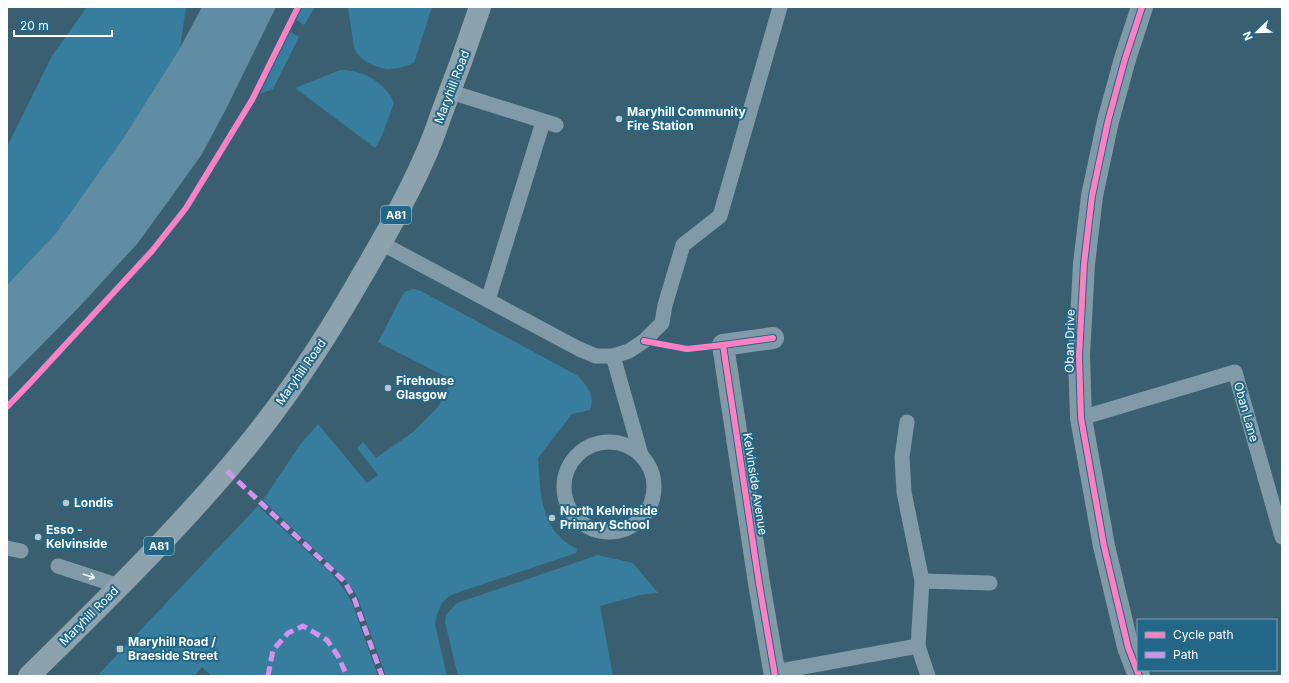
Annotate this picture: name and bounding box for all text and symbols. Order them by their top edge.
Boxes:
scale bar [14,12,112,38]
north arrow [1237,12,1277,52]
text: 20 m [20,18,49,33]
text: N [1240,29,1256,43]
street label: Maryhill Road [431,48,472,126]
place label: Maryhill Community Fire Station [627,104,747,133]
marker: Maryhill Community Fire Station [614,114,624,124]
road number: A81 [381,206,411,224]
street label: Oban Drive [1061,309,1078,373]
street label: Maryhill Road [272,336,329,408]
place label: Firehouse Glasgow [396,373,454,402]
street label: Oban Lane [1231,380,1262,443]
marker: Firehouse Glasgow [383,383,393,393]
street label: Kelvinside Avenue [740,432,771,536]
place label: Londis [74,495,113,510]
marker: Londis [61,498,71,508]
place label: North Kelvinside Primary School [560,503,658,532]
marker: North Kelvinside Primary School [547,513,557,523]
place label: Esso - Kelvinside [46,522,107,551]
marker: Esso - Kelvinside [33,532,43,542]
road number: A81 [144,537,174,555]
one-way arrow [82,573,95,580]
street label: Maryhill Road [56,583,121,648]
legend [1137,619,1277,671]
text: Cycle path [1173,627,1234,642]
place label: Maryhill Road / Braeside Street [128,634,218,663]
marker: Maryhill Road / Braeside Street [115,644,125,654]
text: Path [1173,647,1198,662]

